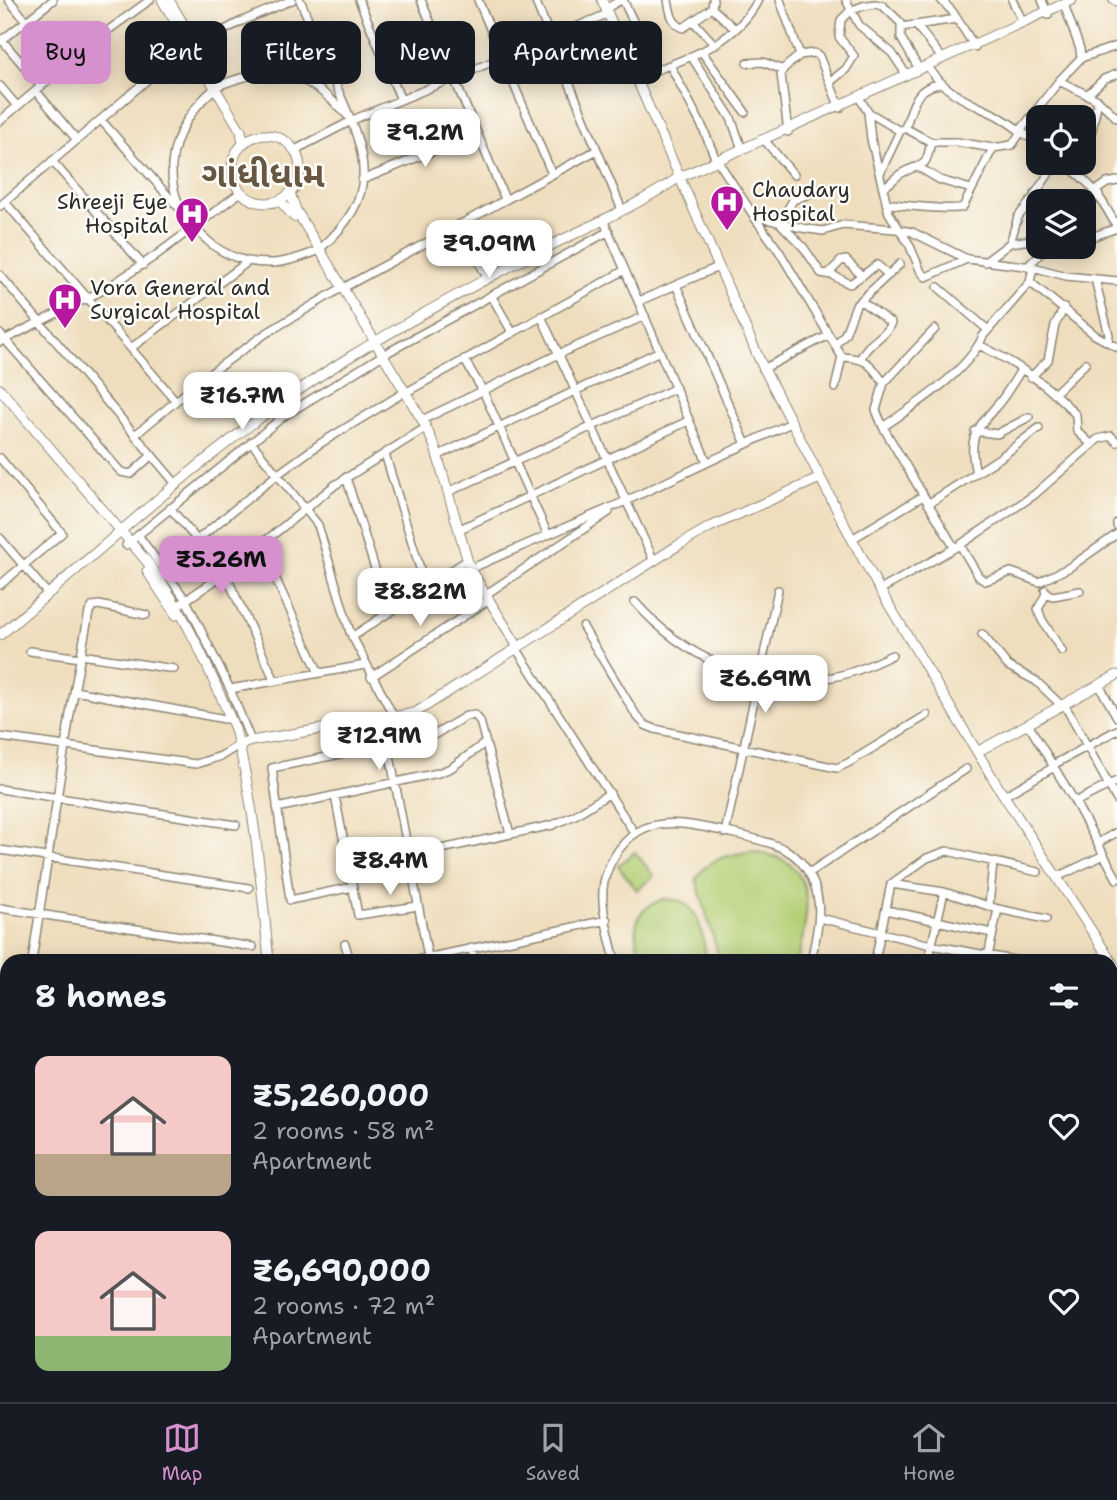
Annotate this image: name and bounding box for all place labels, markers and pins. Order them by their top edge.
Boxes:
pin: ₹9.2M [376,110,474,169]
place label: Chaudary Hospital [752,176,850,228]
hospital icon: Chaudary Hospital [708,183,746,232]
place label: Shreeji Eye Hospital [57,188,169,240]
hospital icon: Shreeji Eye Hospital [173,195,211,244]
pin: ₹9.09M [432,220,546,280]
place label: Vora General and Surgical Hospital [90,274,270,326]
hospital icon: Vora General and Surgical Hospital [46,281,84,330]
pin: ₹16.7M [185,372,299,432]
pin: ₹5.26M [164,536,278,596]
pin: ₹8.82M [363,568,477,628]
pin: ₹6.69M [708,656,822,715]
pin: ₹12.9M [322,712,436,772]
pin: ₹8.4M [341,838,439,897]

